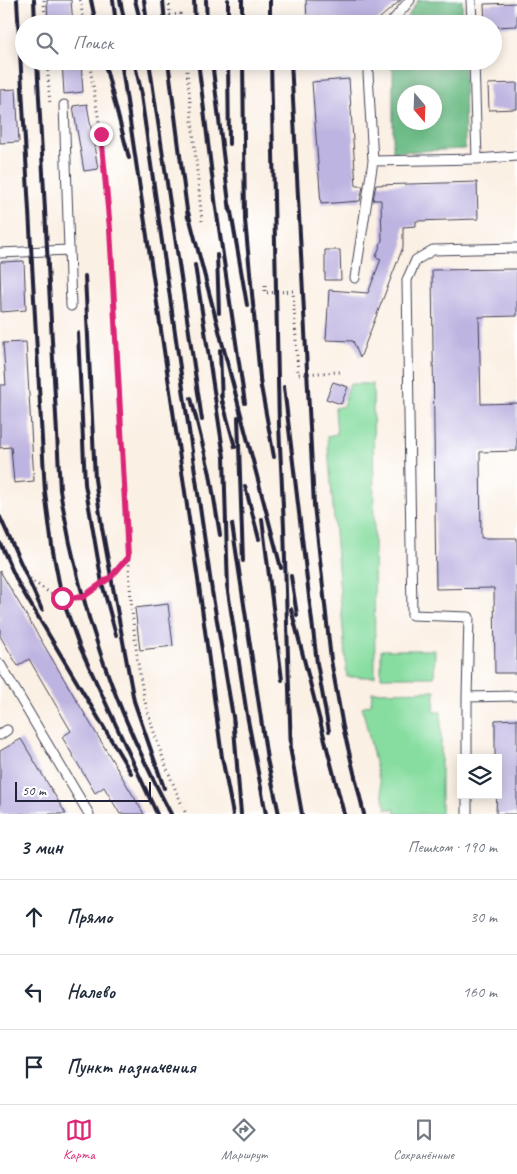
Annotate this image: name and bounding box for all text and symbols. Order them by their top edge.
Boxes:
search box [15,15,502,70]
icon: search [33,29,61,57]
text: Поиск [73,31,113,55]
north arrow [397,85,442,130]
route end [90,123,113,146]
route start [51,587,74,610]
map controls [457,754,502,799]
button: layers [457,754,502,799]
scale bar [15,779,151,802]
text: 50 m [22,782,46,799]
text: 3 мин [20,834,63,860]
text: Пешком · 190 m [408,837,497,857]
icon: ahead [20,903,48,931]
text: Прямо [67,905,112,929]
text: 30 m [470,907,497,927]
icon: left [20,978,48,1006]
text: Налево [67,980,115,1004]
text: 160 m [463,982,497,1002]
icon: arrive [20,1053,48,1081]
text: Пункт назначения [67,1055,196,1079]
tab: Карта [63,1116,95,1163]
tab: Маршрут [221,1116,267,1163]
tab: Сохранённые [393,1116,454,1163]

